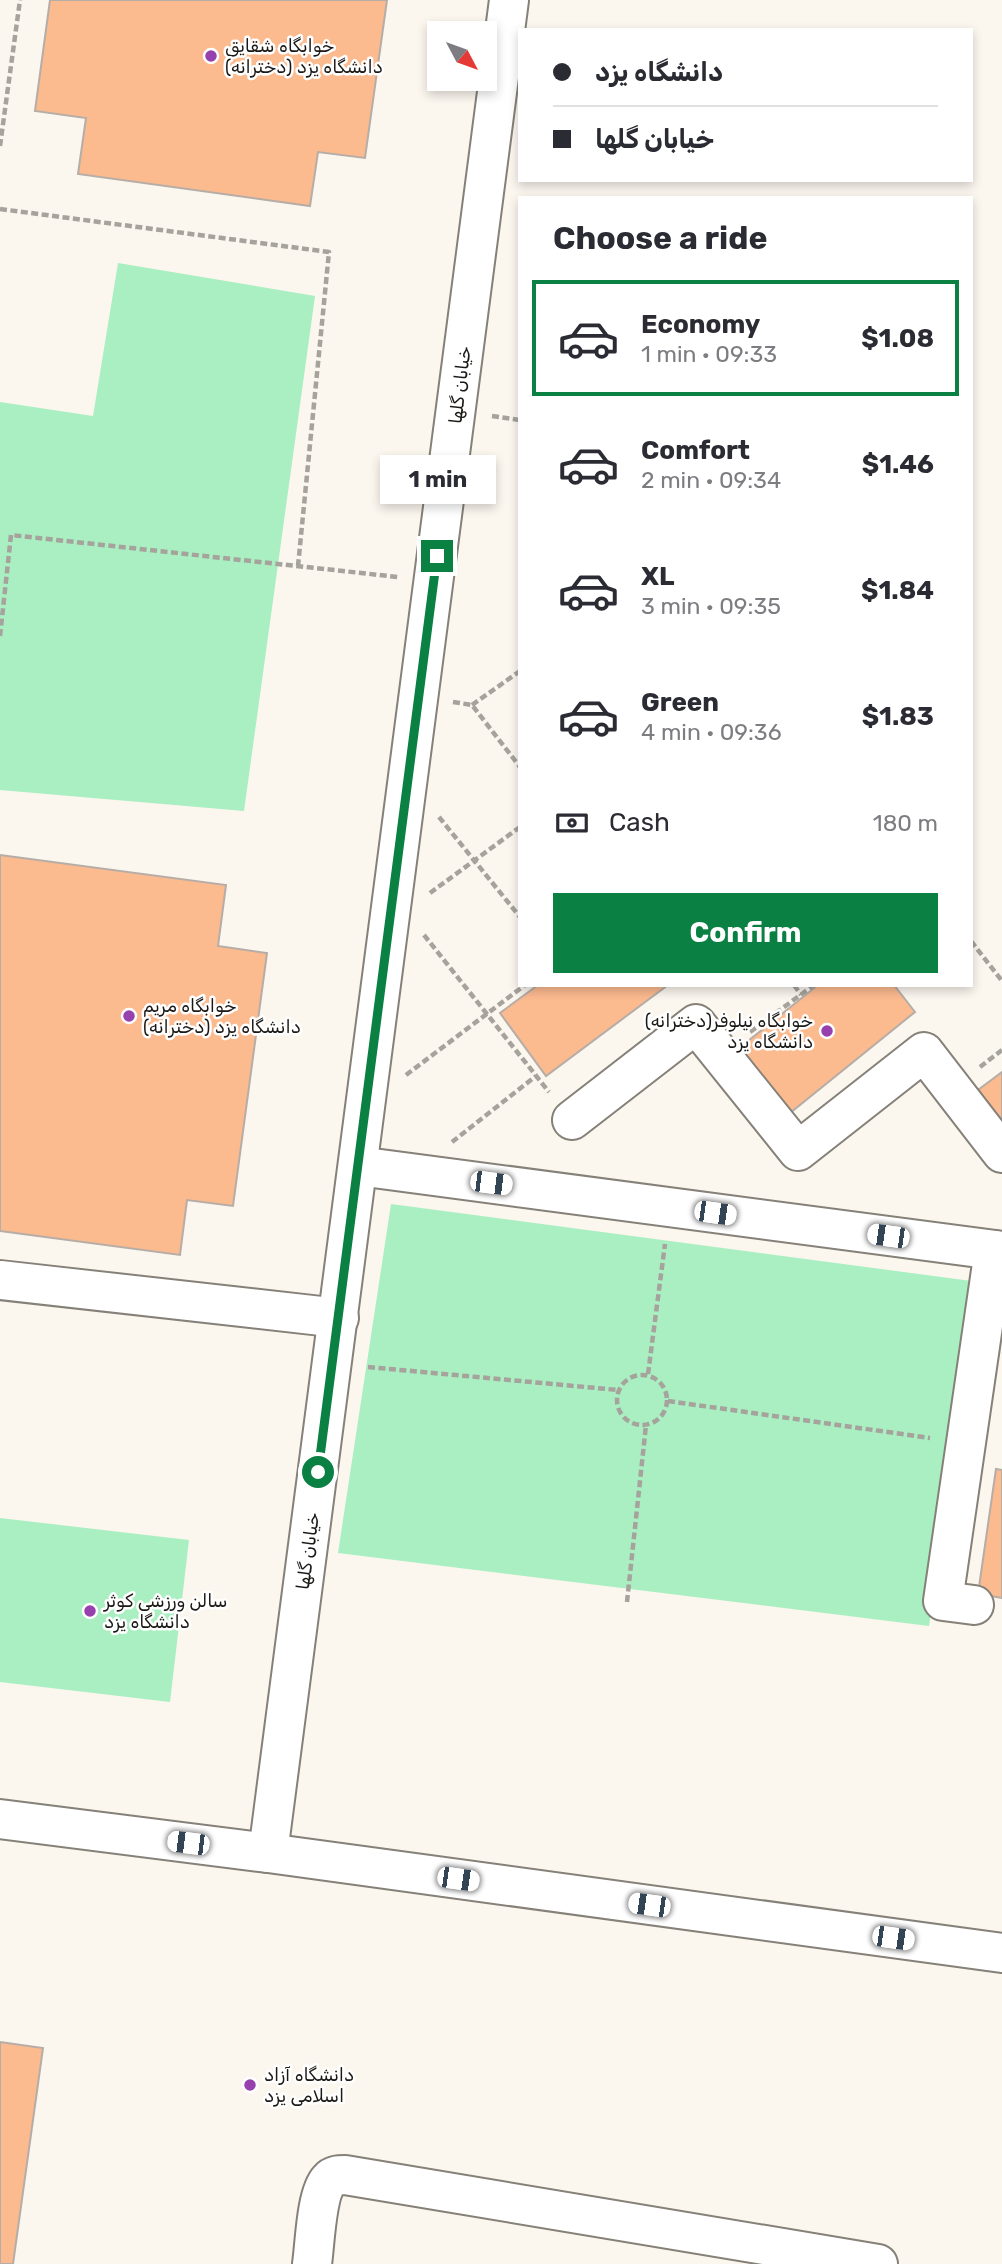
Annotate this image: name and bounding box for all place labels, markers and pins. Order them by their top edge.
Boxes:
place label: خوابگاه شقایق (دخترانه) دانشگاه یزد [225,35,383,78]
marker: خوابگاه شقایق (دخترانه) دانشگاه یزد [203,48,219,64]
place label: خوابگاه مریم (دخترانه) دانشگاه یزد [143,995,301,1038]
marker: خوابگاه مریم (دخترانه) دانشگاه یزد [121,1008,137,1024]
place label: خوابگاه نیلوفر(دخترانه) دانشگاه یزد [645,1010,813,1053]
marker: خوابگاه نیلوفر(دخترانه) دانشگاه یزد [819,1023,835,1039]
place label: سالن ورزشی کوثر دانشگاه یزد [103,1590,227,1633]
marker: سالن ورزشی کوثر دانشگاه یزد [82,1603,98,1619]
place label: دانشگاه آزاد اسلامی یزد [264,2064,354,2107]
marker: دانشگاه آزاد اسلامی یزد [242,2077,258,2093]

